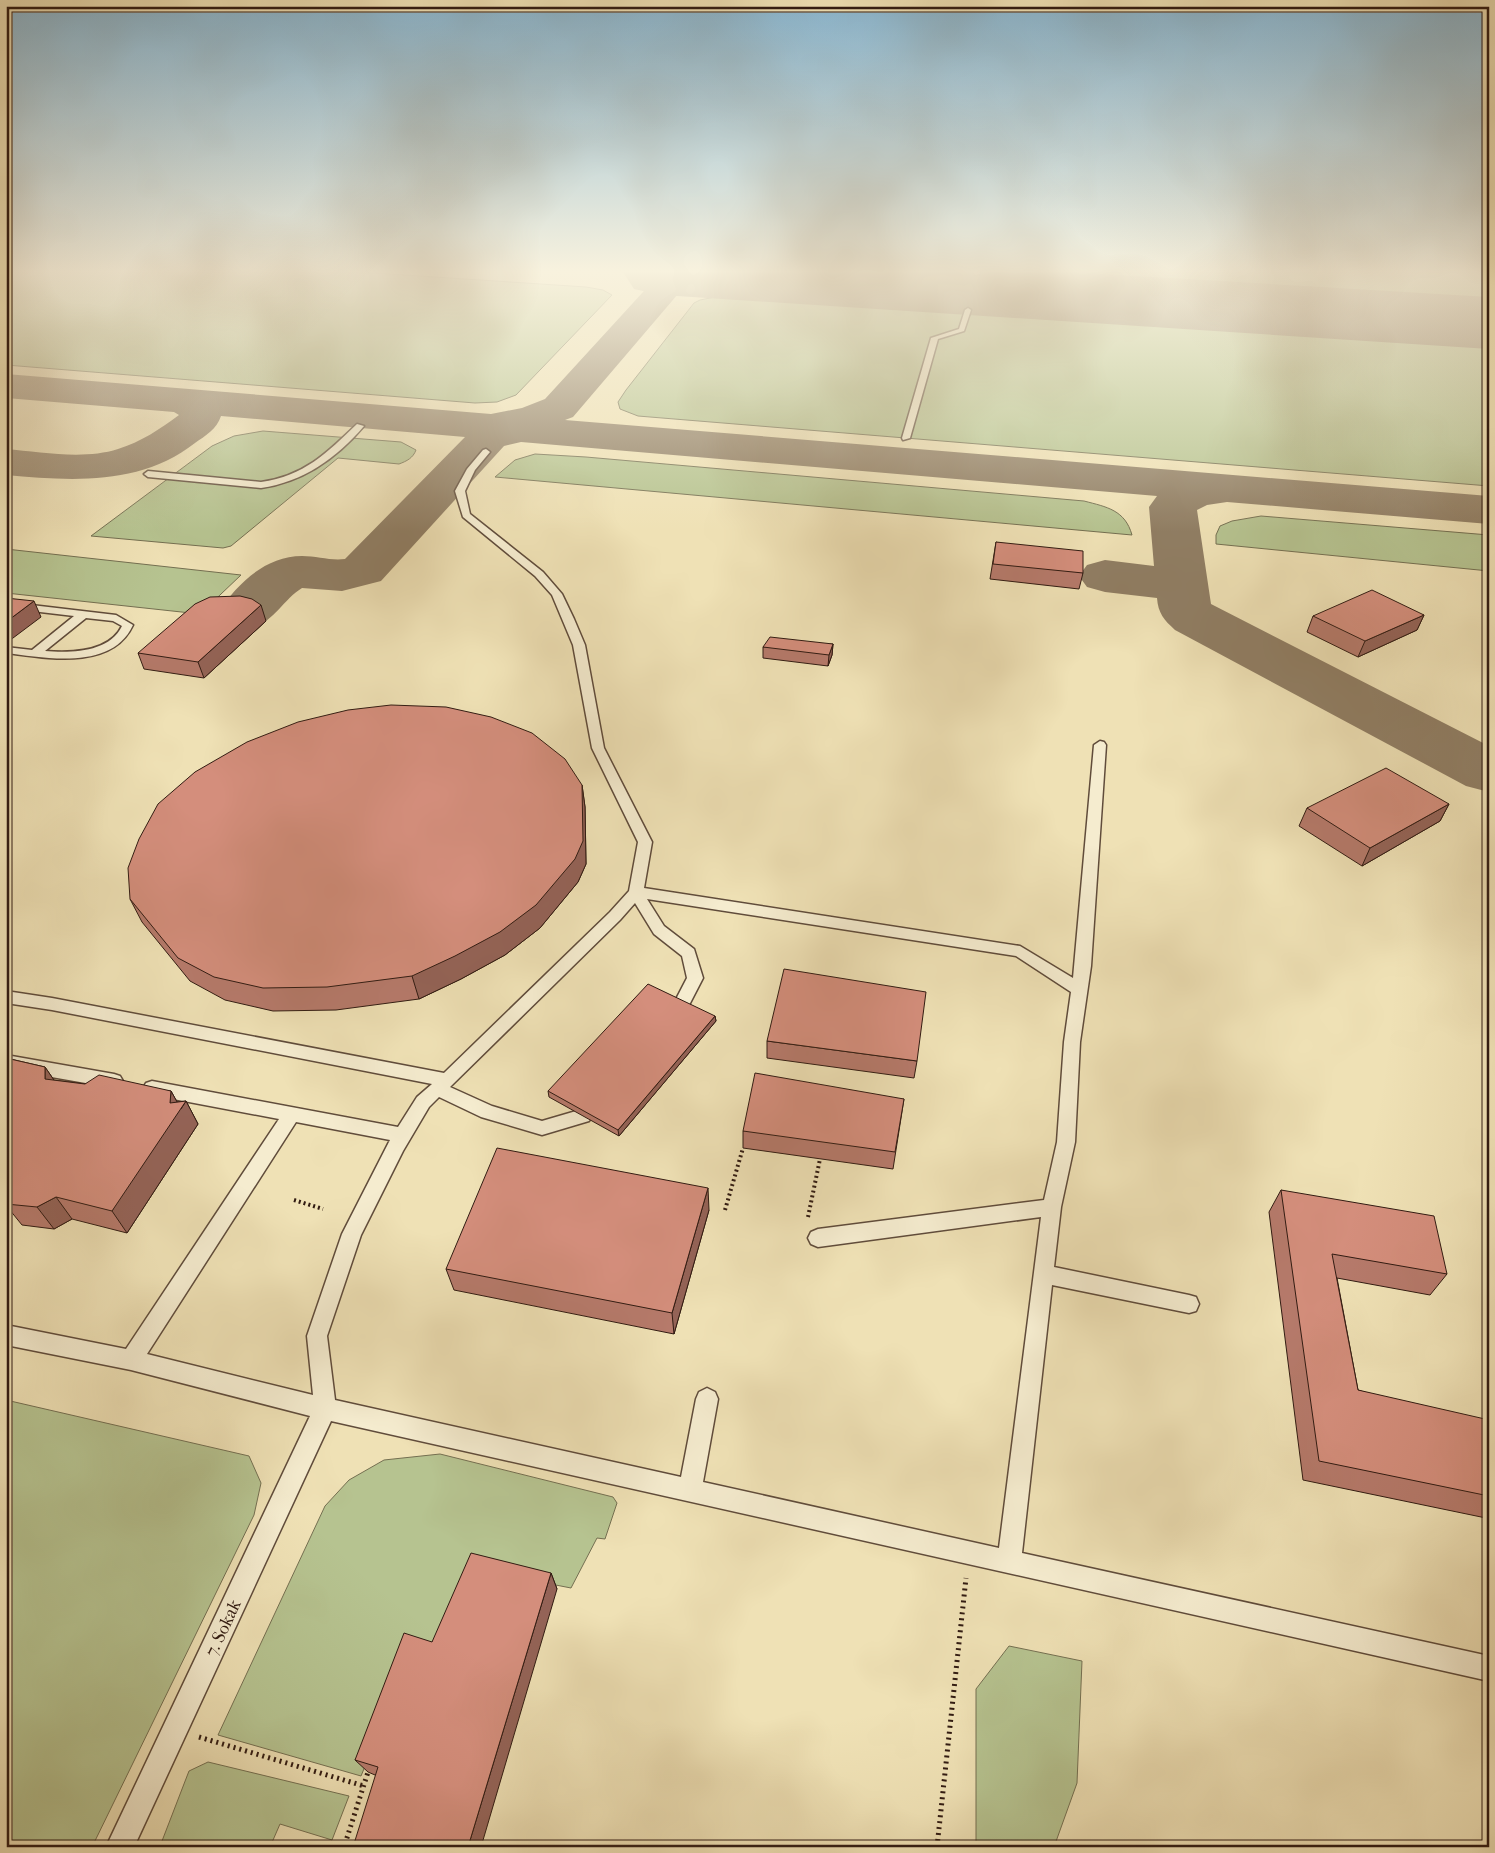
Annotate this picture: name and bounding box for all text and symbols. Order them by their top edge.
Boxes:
street label: 7. Sokak [201,1596,246,1660]

